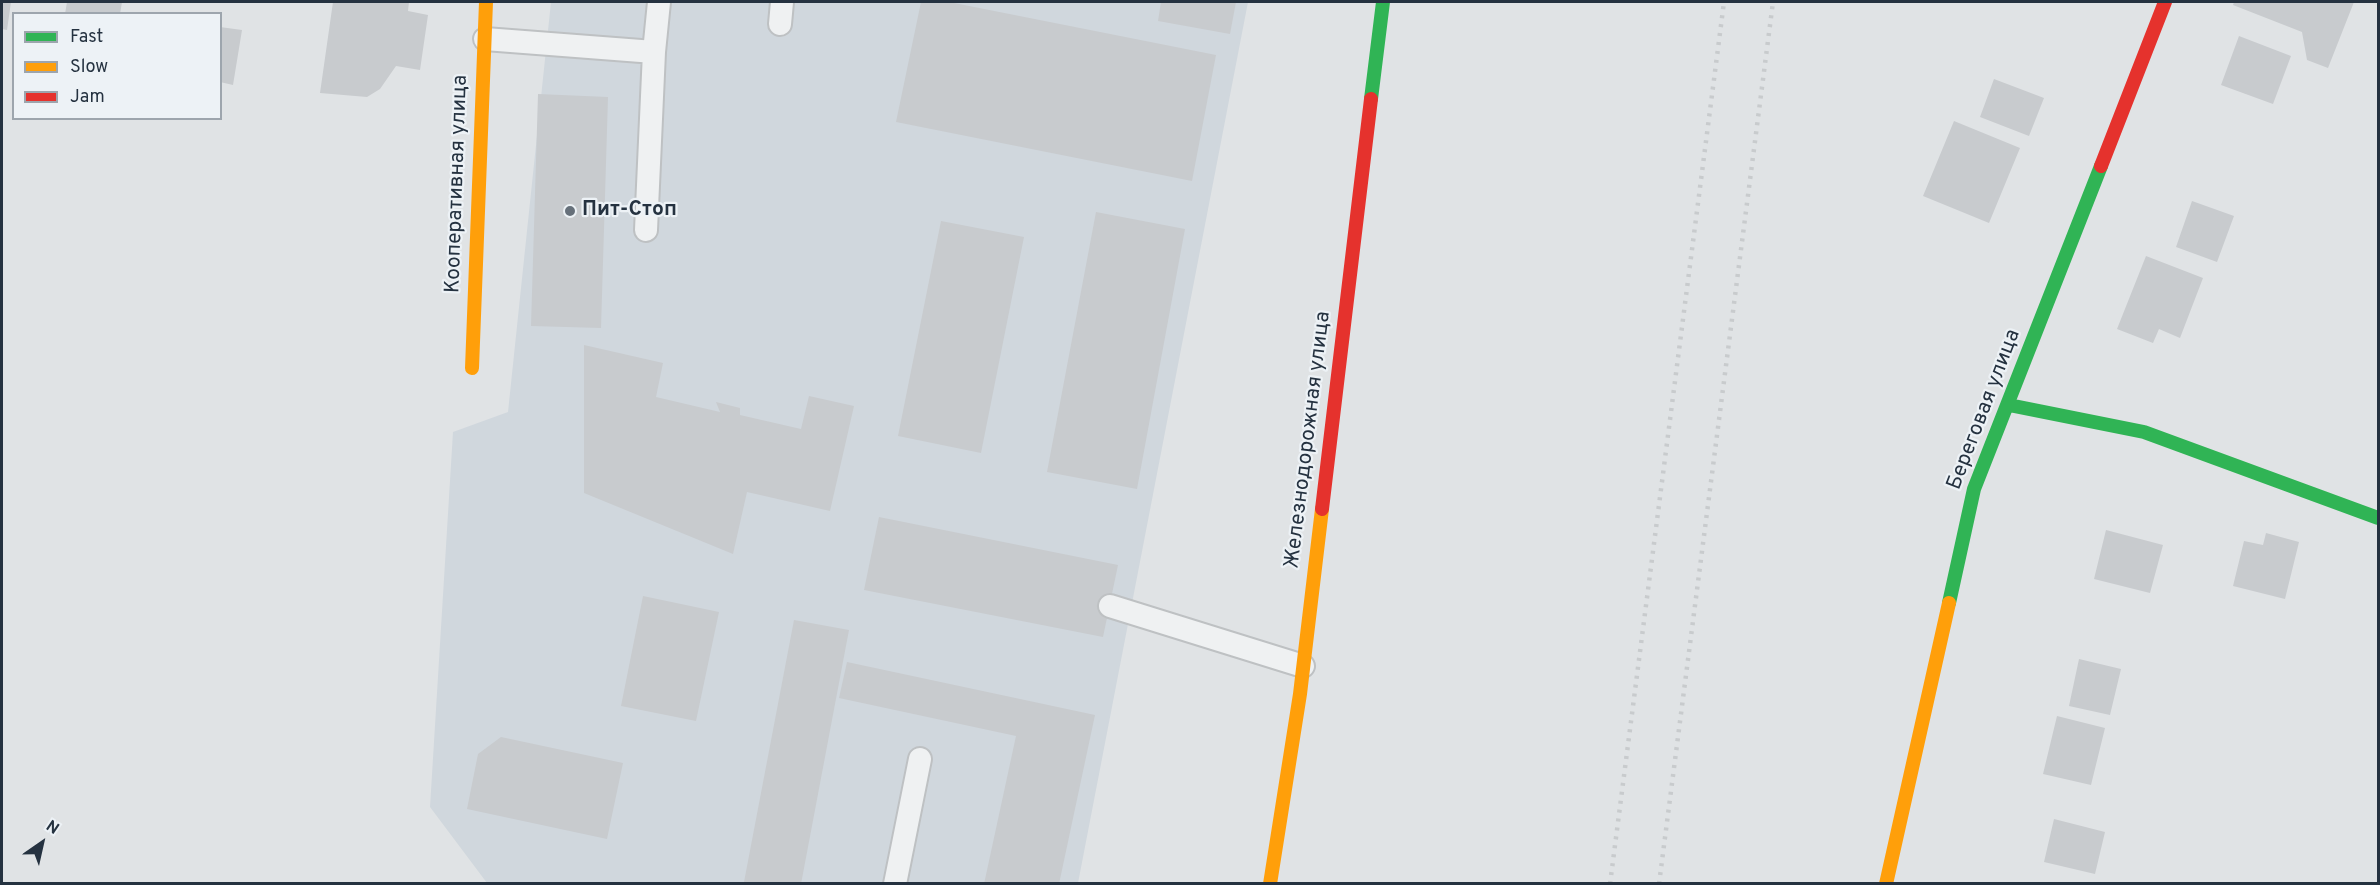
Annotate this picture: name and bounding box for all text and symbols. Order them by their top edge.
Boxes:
legend [12,12,222,120]
text: Fast [70,26,103,49]
text: Slow [70,56,108,79]
street label: Кооперативная улица [442,74,474,294]
text: Jam [70,86,105,109]
place label: Пит-Стоп [582,198,677,224]
marker: Пит-Стоп [563,204,577,218]
street label: Железнодорожная улица [1281,310,1337,570]
street label: Береговая улица [1943,326,2027,494]
north arrow [12,813,72,873]
text: N [42,817,62,840]

